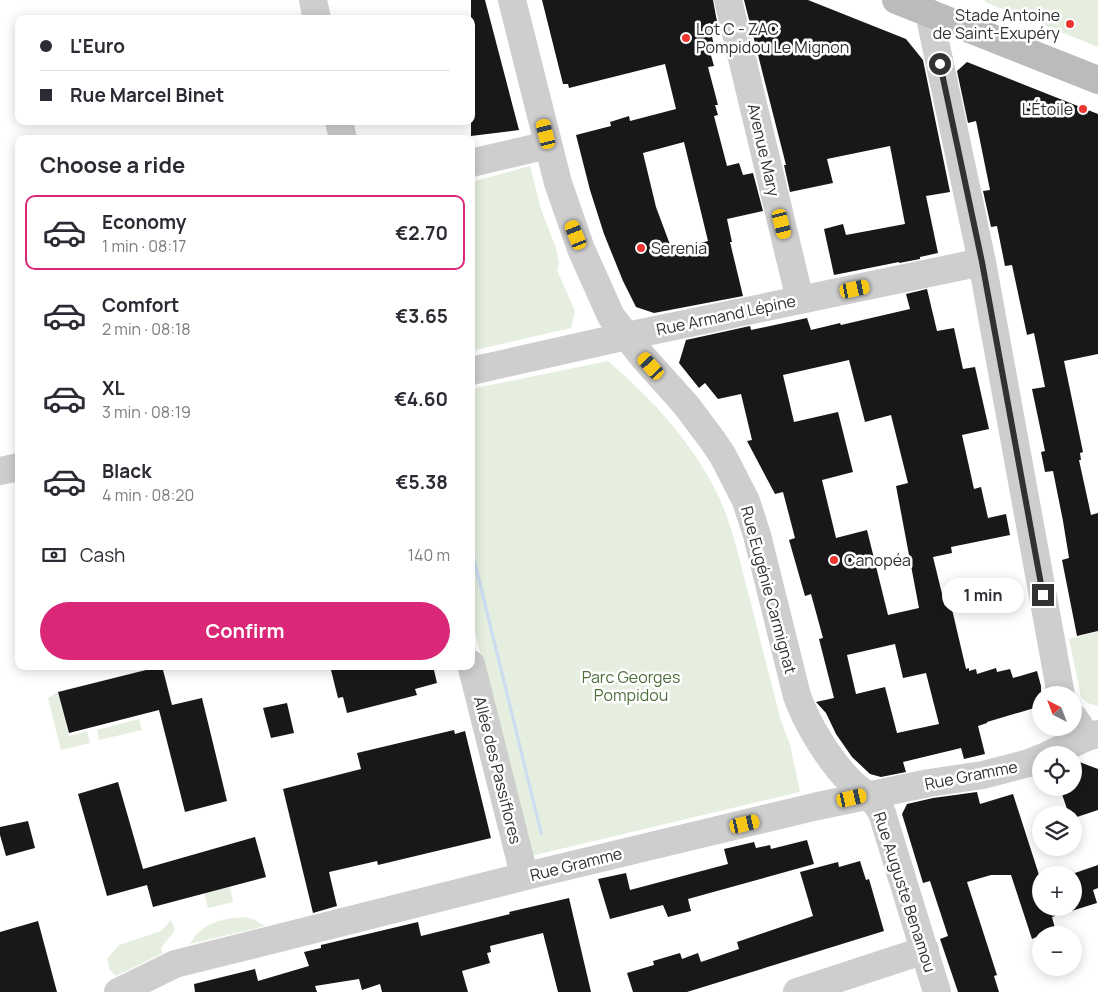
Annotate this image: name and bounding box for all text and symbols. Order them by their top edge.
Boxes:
place label: Stade Antoine de Saint-Exupéry [933,4,1061,44]
place label: Lot C - ZAC Pompidou Le Mignon [696,18,849,58]
marker: Stade Antoine de Saint-Exupéry [1064,18,1076,30]
marker: Lot C - ZAC Pompidou Le Mignon [680,32,692,44]
text: L'Euro [70,33,125,59]
route start [929,53,951,75]
text: Rue Marcel Binet [70,82,224,108]
place label: L'Étoile [1022,98,1073,120]
street label: Avenue Mary [743,102,785,199]
marker: L'Étoile [1077,103,1089,115]
car [535,118,556,150]
text: Choose a ride [40,150,185,180]
car [771,208,792,240]
text: Economy [102,209,186,235]
icon: car [42,210,87,255]
car [563,218,588,252]
text: €2.70 [395,220,448,246]
text: 1 min · 08:17 [102,235,186,257]
place label: Serenia [651,237,707,259]
marker: Serenia [635,242,647,254]
car [838,279,871,299]
street label: Rue Armand Lépine [654,289,798,341]
text: Comfort [102,292,179,318]
icon: car [42,293,87,338]
text: €3.65 [395,303,448,329]
text: 2 min · 08:18 [102,318,191,340]
car [635,350,666,382]
text: XL [102,375,125,401]
icon: car [42,376,87,421]
text: €4.60 [394,386,448,412]
text: 3 min · 08:19 [102,401,191,423]
text: Black [102,458,151,484]
icon: car [42,459,87,504]
text: €5.38 [395,469,448,495]
text: 4 min · 08:20 [102,484,194,506]
street label: Rue Eugénie Carmignat [736,504,802,676]
icon: cash [40,541,68,569]
text: Cash [80,542,125,568]
text: 140 m [408,544,450,566]
place label: Canopéa [844,549,911,571]
marker: Canopéa [828,554,840,566]
callout: 1 min [943,578,1026,612]
text: 1 min [963,584,1003,606]
route end [1032,584,1054,606]
button: Confirm [40,602,450,660]
park label: Parc Georges Pompidou [582,666,680,706]
north arrow [1032,686,1082,736]
map controls [1032,686,1082,976]
street label: Allée des Passiflores [469,694,527,846]
button: locate [1032,746,1082,796]
street label: Rue Gramme [923,755,1019,795]
car [835,787,868,809]
button: layers [1032,806,1082,856]
street label: Rue Auguste Benamou [869,809,941,975]
car [728,813,761,835]
street label: Rue Gramme [528,842,624,886]
button: + [1032,866,1082,916]
button: − [1032,926,1082,976]

